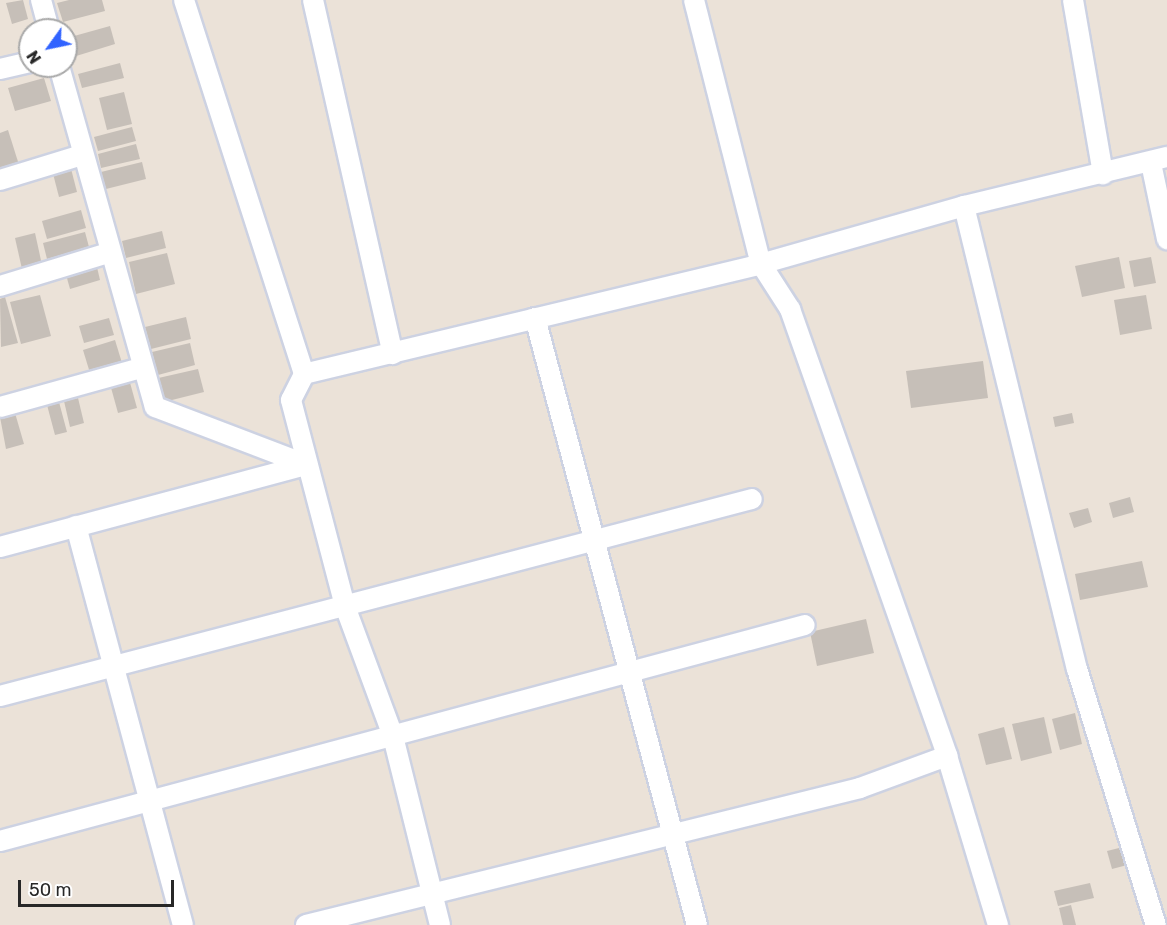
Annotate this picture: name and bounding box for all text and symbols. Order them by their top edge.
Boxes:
north arrow [18,18,78,78]
text: N [23,47,45,67]
scale bar [21,868,177,906]
text: 50 m [29,879,72,901]

